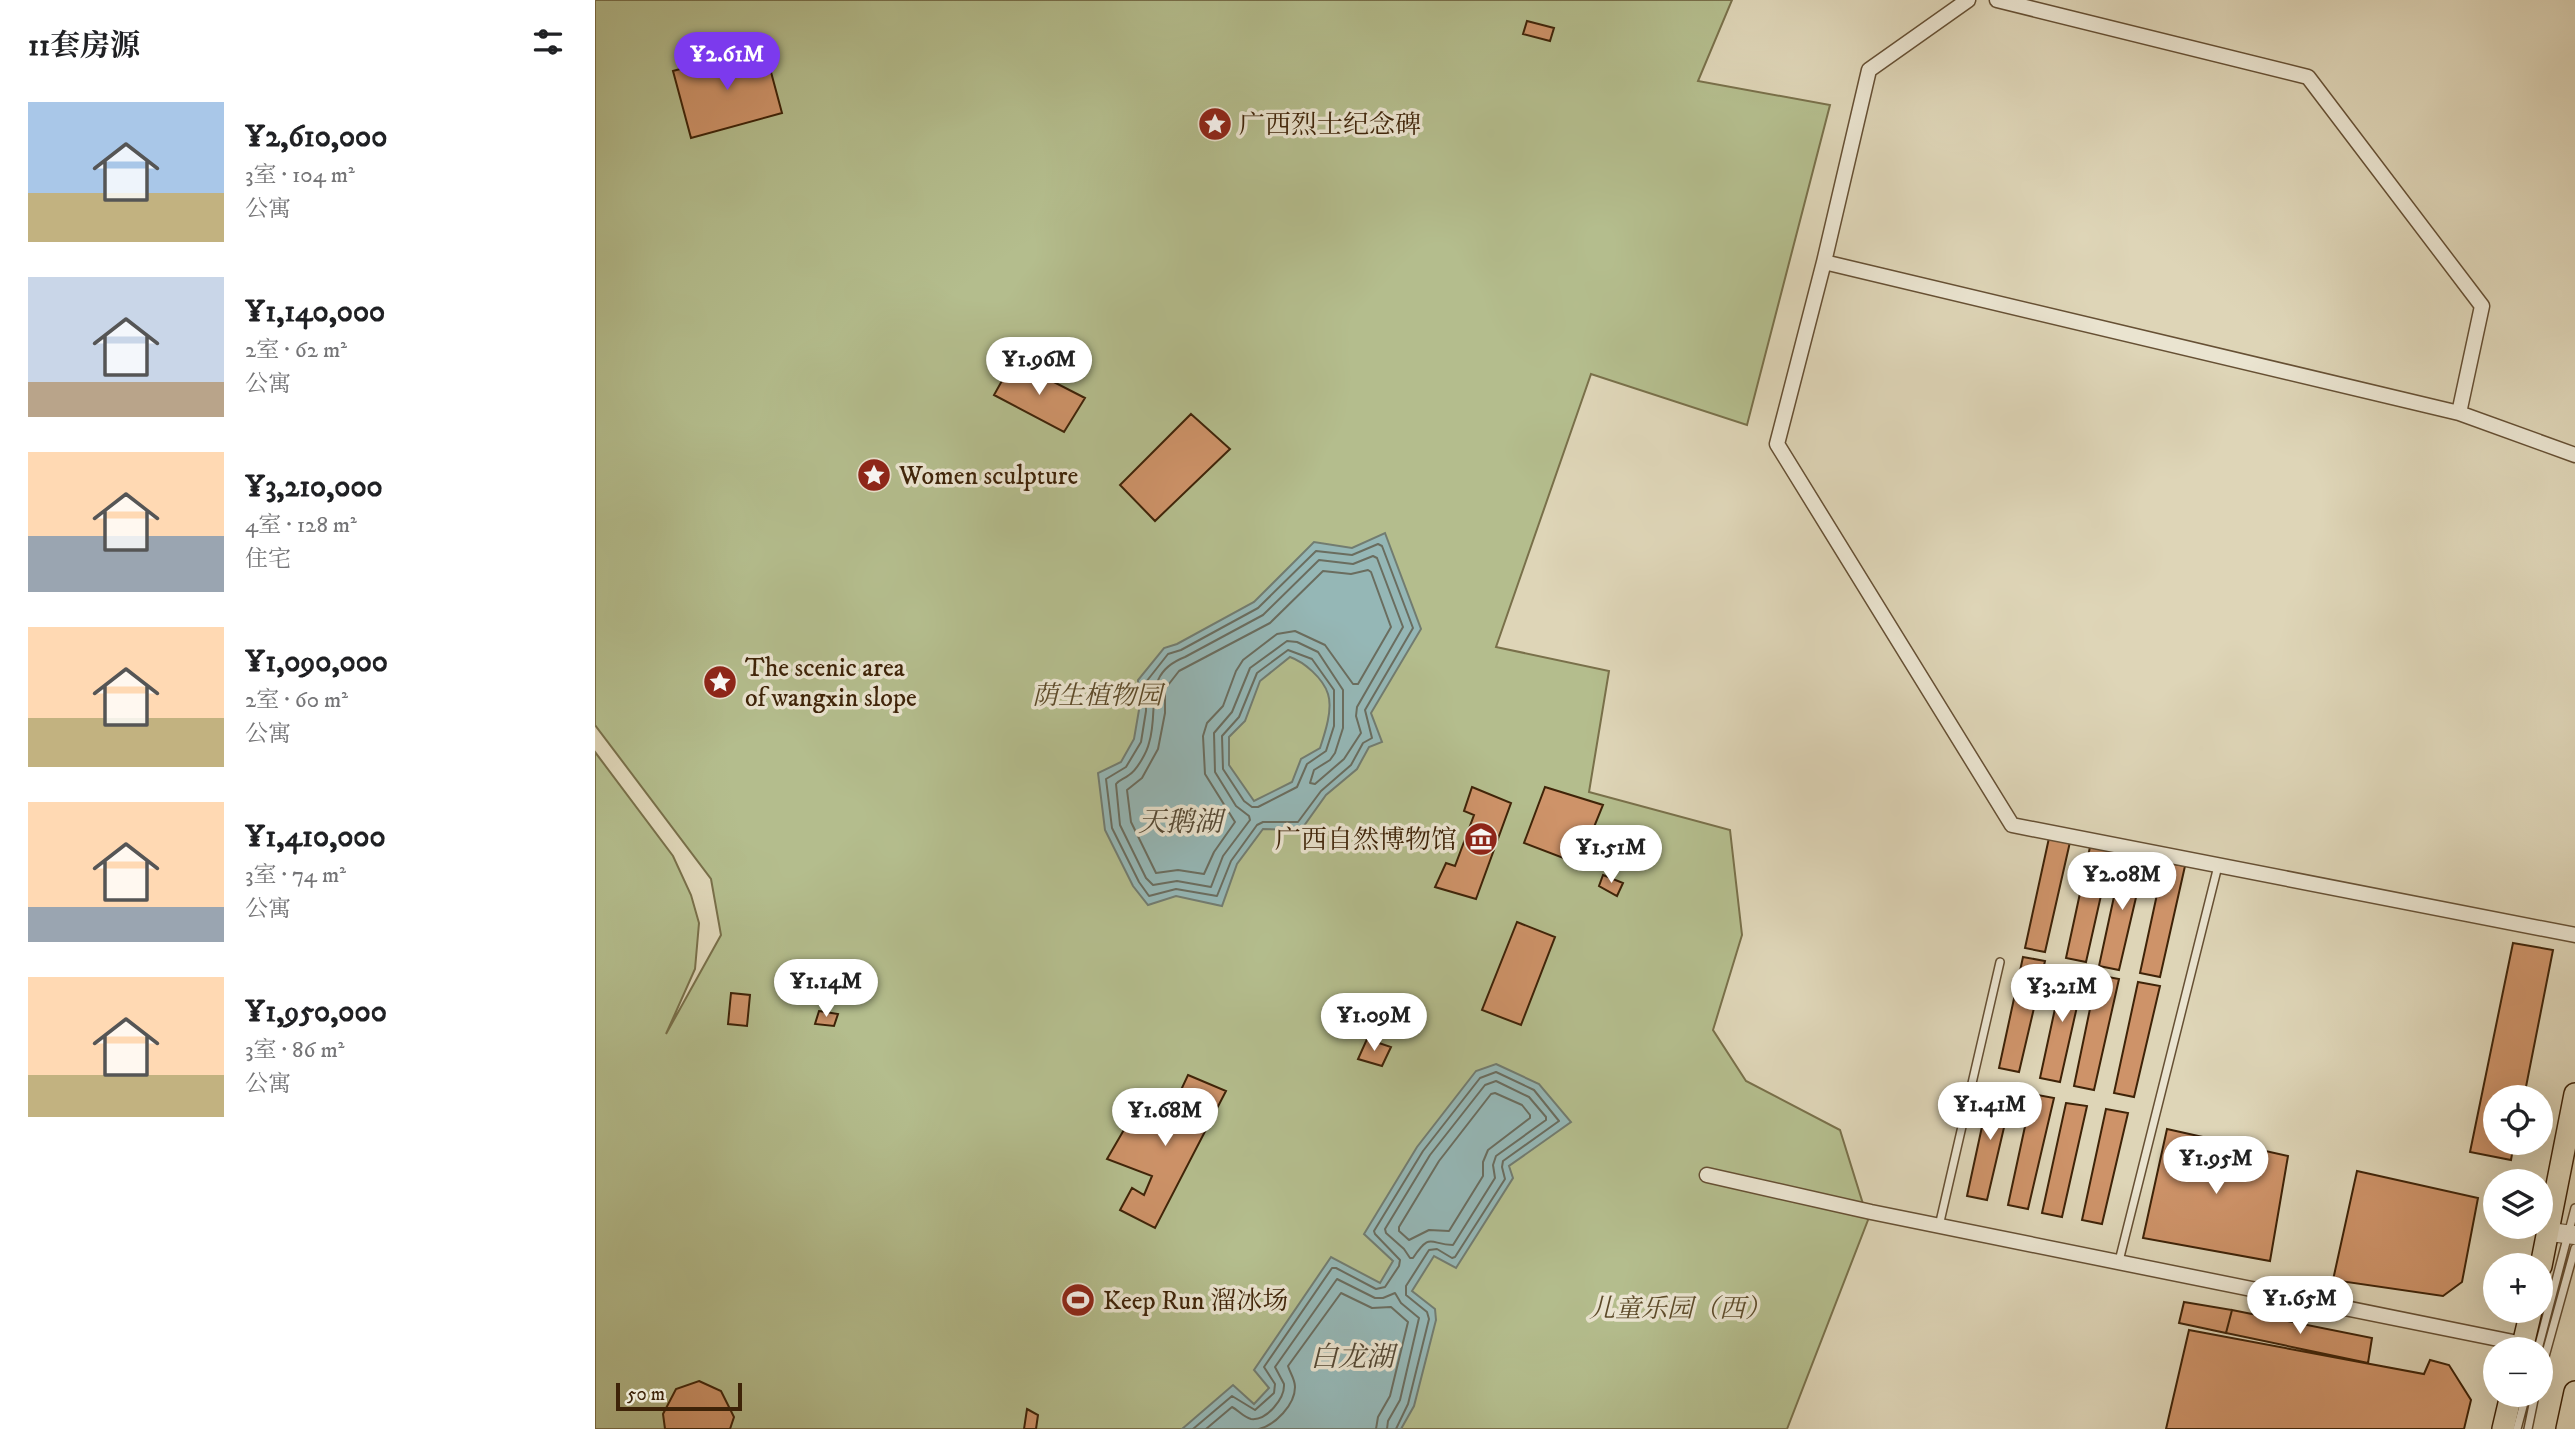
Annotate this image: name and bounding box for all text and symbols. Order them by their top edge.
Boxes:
icon: filters [529,23,567,61]
text: 11套房源 [28,28,140,65]
pin: ¥2.61M [670,32,784,92]
text: ¥2.61M [690,40,764,69]
place icon: 广西烈士纪念碑 [1196,105,1234,143]
place label: 广西烈士纪念碑 [1239,109,1421,142]
text: ¥2,610,000 [245,119,387,156]
icon: home [84,130,168,214]
text: 3室 · 104 m² [245,161,355,190]
text: 公寓 [245,195,291,224]
text: ¥1,140,000 [245,294,385,331]
icon: home [84,305,168,389]
text: 2室 · 62 m² [245,336,347,365]
pin: ¥1.96M [982,338,1096,397]
text: ¥1.96M [1002,345,1076,374]
text: 公寓 [245,370,291,399]
place icon: Women sculpture [855,456,893,494]
place label: Women sculpture [898,460,1078,493]
text: ¥3,210,000 [245,469,383,506]
icon: home [84,480,168,564]
text: 4室 · 128 m² [245,511,357,540]
text: 住宅 [245,545,291,574]
text: ¥1,090,000 [245,644,388,681]
place label: The scenic area of wangxin slope [745,652,917,715]
icon: home [84,655,168,739]
place icon: The scenic area of wangxin slope [701,663,739,701]
park label: 荫生植物园 [1032,680,1166,713]
text: 2室 · 60 m² [245,686,348,715]
text: 公寓 [245,720,291,749]
water label: 天鹅湖 [1138,805,1227,840]
text: ¥1,410,000 [245,819,386,856]
museum icon: 广西自然博物馆 [1462,820,1500,858]
place label: 广西自然博物馆 [1275,824,1457,857]
pin: ¥1.51M [1554,826,1668,885]
icon: home [84,830,168,914]
text: ¥1.51M [1576,833,1646,862]
pin: ¥2.08M [2065,852,2179,912]
text: ¥2.08M [2083,860,2161,889]
text: 3室 · 74 m² [245,861,346,890]
text: 公寓 [245,895,291,924]
pin: ¥1.14M [769,960,883,1019]
pin: ¥3.21M [2005,964,2119,1024]
text: ¥1.14M [790,967,862,996]
text: ¥3.21M [2027,972,2097,1001]
pin: ¥1.09M [1317,993,1431,1053]
text: ¥1,950,000 [245,994,387,1031]
text: ¥1.09M [1337,1001,1411,1030]
icon: home [84,1005,168,1089]
text: 3室 · 86 m² [245,1036,344,1065]
text: 公寓 [245,1070,291,1099]
pin: ¥1.41M [1933,1082,2047,1142]
map controls [2483,1085,2553,1407]
button: locate [2483,1085,2553,1155]
pin: ¥1.68M [1108,1088,1222,1148]
text: ¥1.41M [1954,1090,2026,1119]
text: ¥1.68M [1128,1096,1202,1125]
pin: ¥1.95M [2159,1136,2273,1196]
text: ¥1.95M [2179,1144,2253,1173]
button: layers [2483,1169,2553,1239]
button: + [2483,1253,2553,1323]
pin: ¥1.65M [2243,1276,2357,1336]
sports icon: Keep Run 溜冰场 [1059,1281,1097,1319]
text: ¥1.65M [2263,1284,2337,1313]
place label: Keep Run 溜冰场 [1103,1285,1288,1318]
park label: 儿童乐园（西） [1589,1293,1771,1326]
button: − [2483,1337,2553,1407]
water label: 白龙湖 [1310,1340,1399,1375]
scale bar [616,1380,742,1412]
text: 50 m [627,1383,665,1406]

